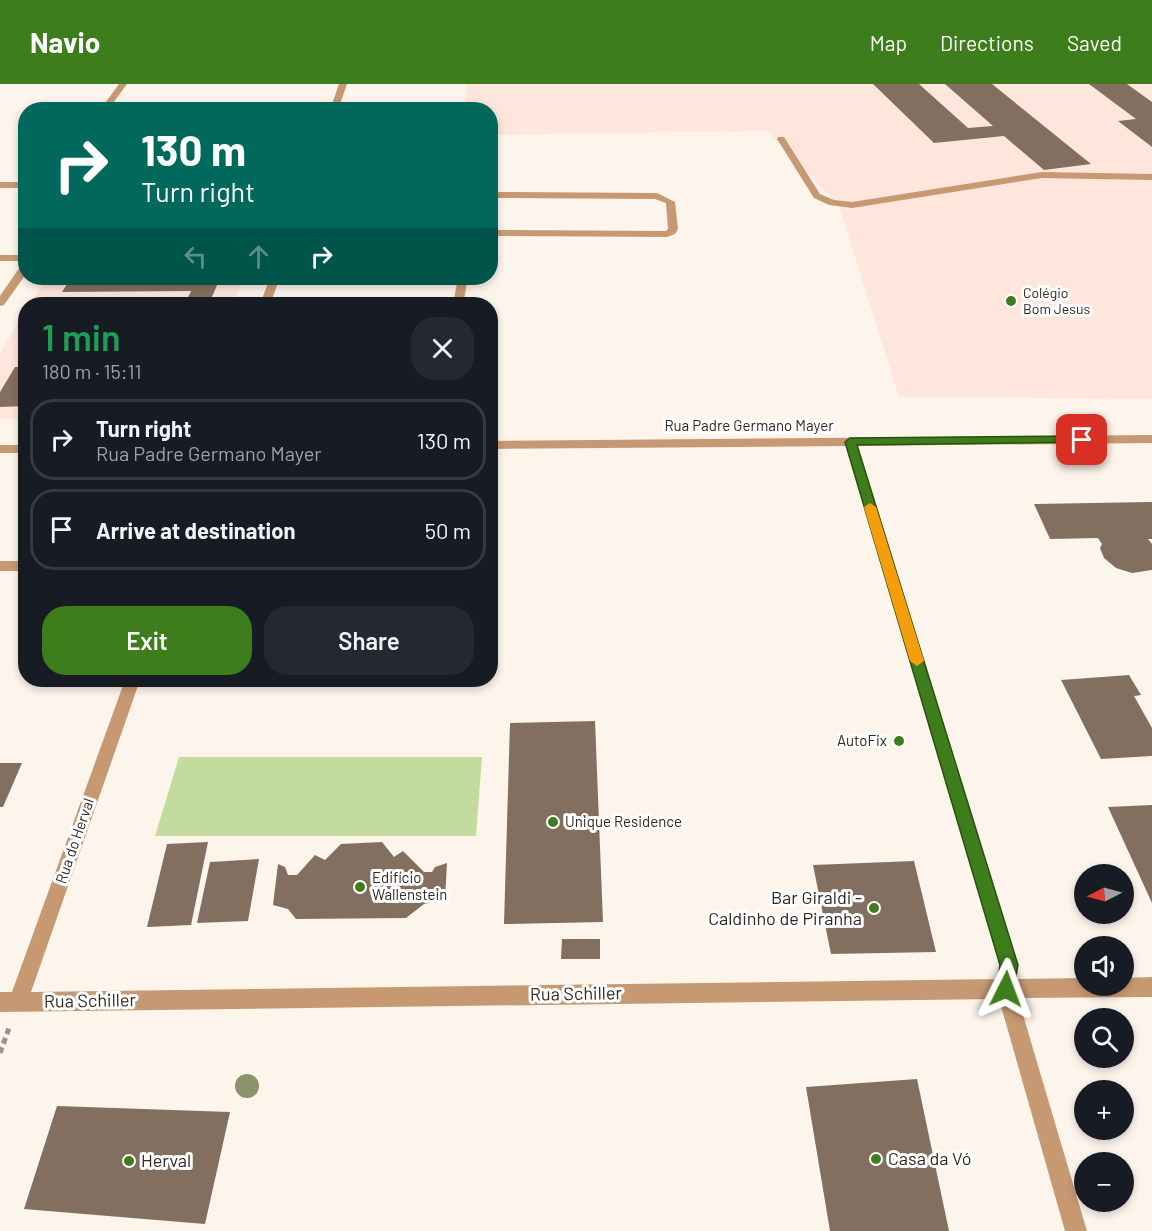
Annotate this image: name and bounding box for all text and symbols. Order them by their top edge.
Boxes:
text: Navio [30,25,100,59]
text: Map [870,30,907,55]
text: Directions [940,30,1034,55]
text: Saved [1067,30,1122,55]
text: 130 m [141,124,246,174]
icon: right [42,126,120,204]
text: Turn right [141,175,255,207]
icon: left [179,240,212,273]
icon: ahead [242,240,275,273]
icon: right [305,240,338,273]
place label: Colégio Bom Jesus [1023,284,1090,317]
marker: Colégio Bom Jesus [1004,294,1018,308]
text: 1 min [42,315,121,358]
button: close [411,317,474,380]
text: 180 m · 15:11 [42,359,142,383]
pin [1056,414,1107,465]
text: Turn right [96,415,191,441]
street label: Rua Padre Germano Mayer [664,416,834,434]
icon: right [45,423,78,456]
icon: arrive [1065,423,1098,456]
text: 130 m [417,427,471,453]
text: Rua Padre Germano Mayer [96,441,322,465]
icon: arrive [45,513,78,546]
text: Arrive at destination [96,517,295,543]
text: 50 m [425,517,471,543]
button: Exit [42,606,252,675]
button: Share [264,606,474,675]
place label: AutoFix [837,731,887,749]
marker: AutoFix [892,734,906,748]
street label: Rua do Herval [51,796,97,886]
place label: Unique Residence [565,812,682,830]
marker: Unique Residence [546,815,560,829]
north arrow [1074,864,1134,924]
map controls [1074,864,1134,1212]
place label: Edifício Wallenstein [372,868,447,903]
marker: Edifício Wallenstein [353,880,367,894]
place label: Bar Giraldi - Caldinho de Piranha [708,886,862,929]
marker: Bar Giraldi - Caldinho de Piranha [867,901,881,915]
button: sound [1074,936,1134,996]
position arrow [974,957,1038,1021]
street label: Rua Schiller [530,981,623,1005]
street label: Rua Schiller [44,988,137,1012]
button: search [1074,1008,1134,1068]
button: + [1074,1080,1134,1140]
place label: Casa da Vó [888,1147,971,1169]
place label: Herval [141,1149,191,1171]
marker: Casa da Vó [869,1152,883,1166]
button: − [1074,1152,1134,1212]
marker: Herval [122,1154,136,1168]

